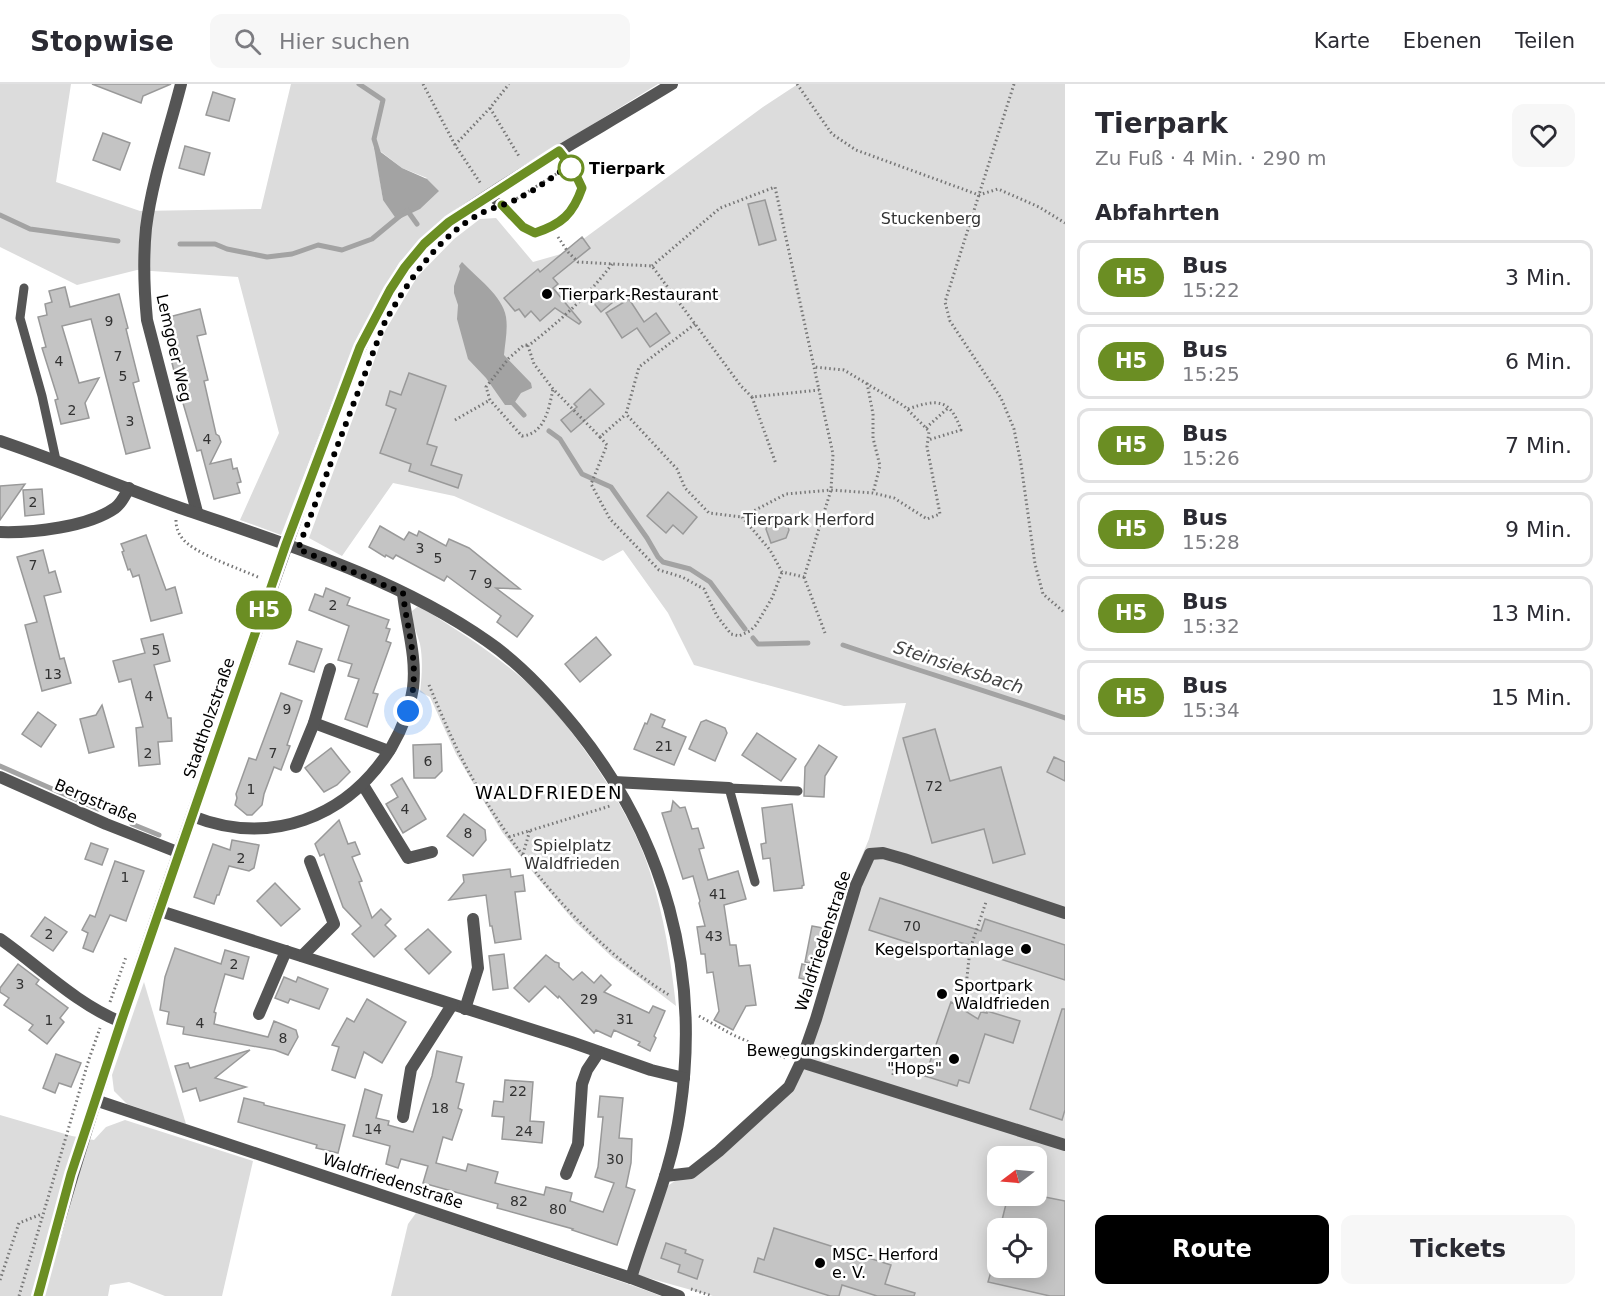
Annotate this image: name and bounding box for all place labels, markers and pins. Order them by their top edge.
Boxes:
marker: Tierpark [558,155,584,181]
place label: Tierpark [589,159,665,178]
place label: Tierpark-Restaurant [558,285,718,304]
marker: Tierpark-Restaurant [540,287,554,301]
place label: Kegelsportanlage [875,940,1014,959]
marker: Kegelsportanlage [1019,942,1033,956]
place label: Sportpark Waldfrieden [954,976,1050,1013]
marker: Sportpark Waldfrieden [935,987,949,1001]
place label: Bewegungskindergarten "Hops" [746,1041,942,1078]
marker: Bewegungskindergarten "Hops" [947,1052,961,1066]
place label: MSC- Herford e. V. [832,1245,938,1282]
marker: MSC- Herford e. V. [813,1256,827,1270]

